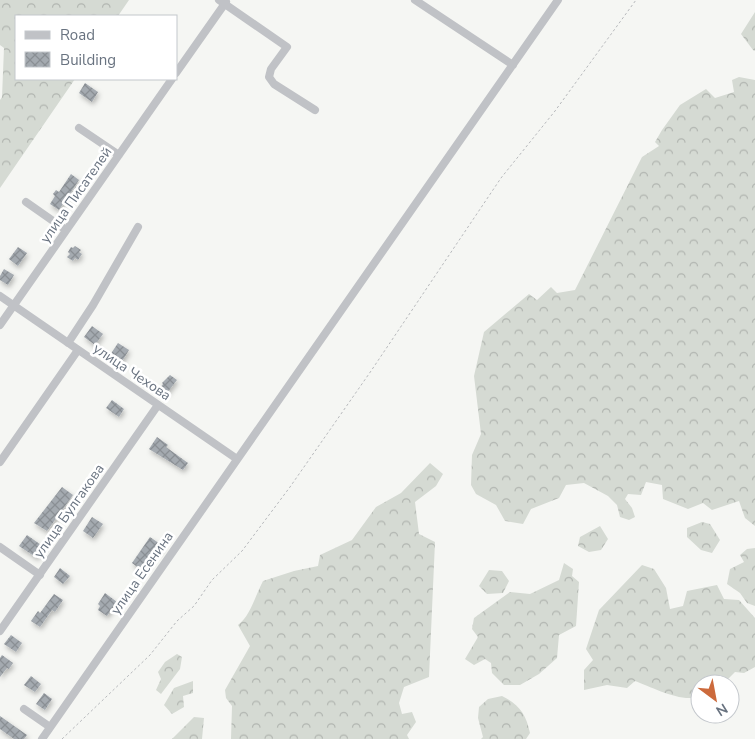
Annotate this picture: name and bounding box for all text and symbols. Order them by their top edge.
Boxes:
legend [15,15,178,80]
text: Road [60,25,95,45]
text: Building [60,50,116,70]
street label: улица Писателей [36,143,116,247]
street label: улица Чехова [89,339,175,405]
street label: улица Булгакова [29,460,109,562]
street label: улица Есенина [106,528,178,618]
north arrow [690,674,740,724]
text: N [712,699,731,720]

